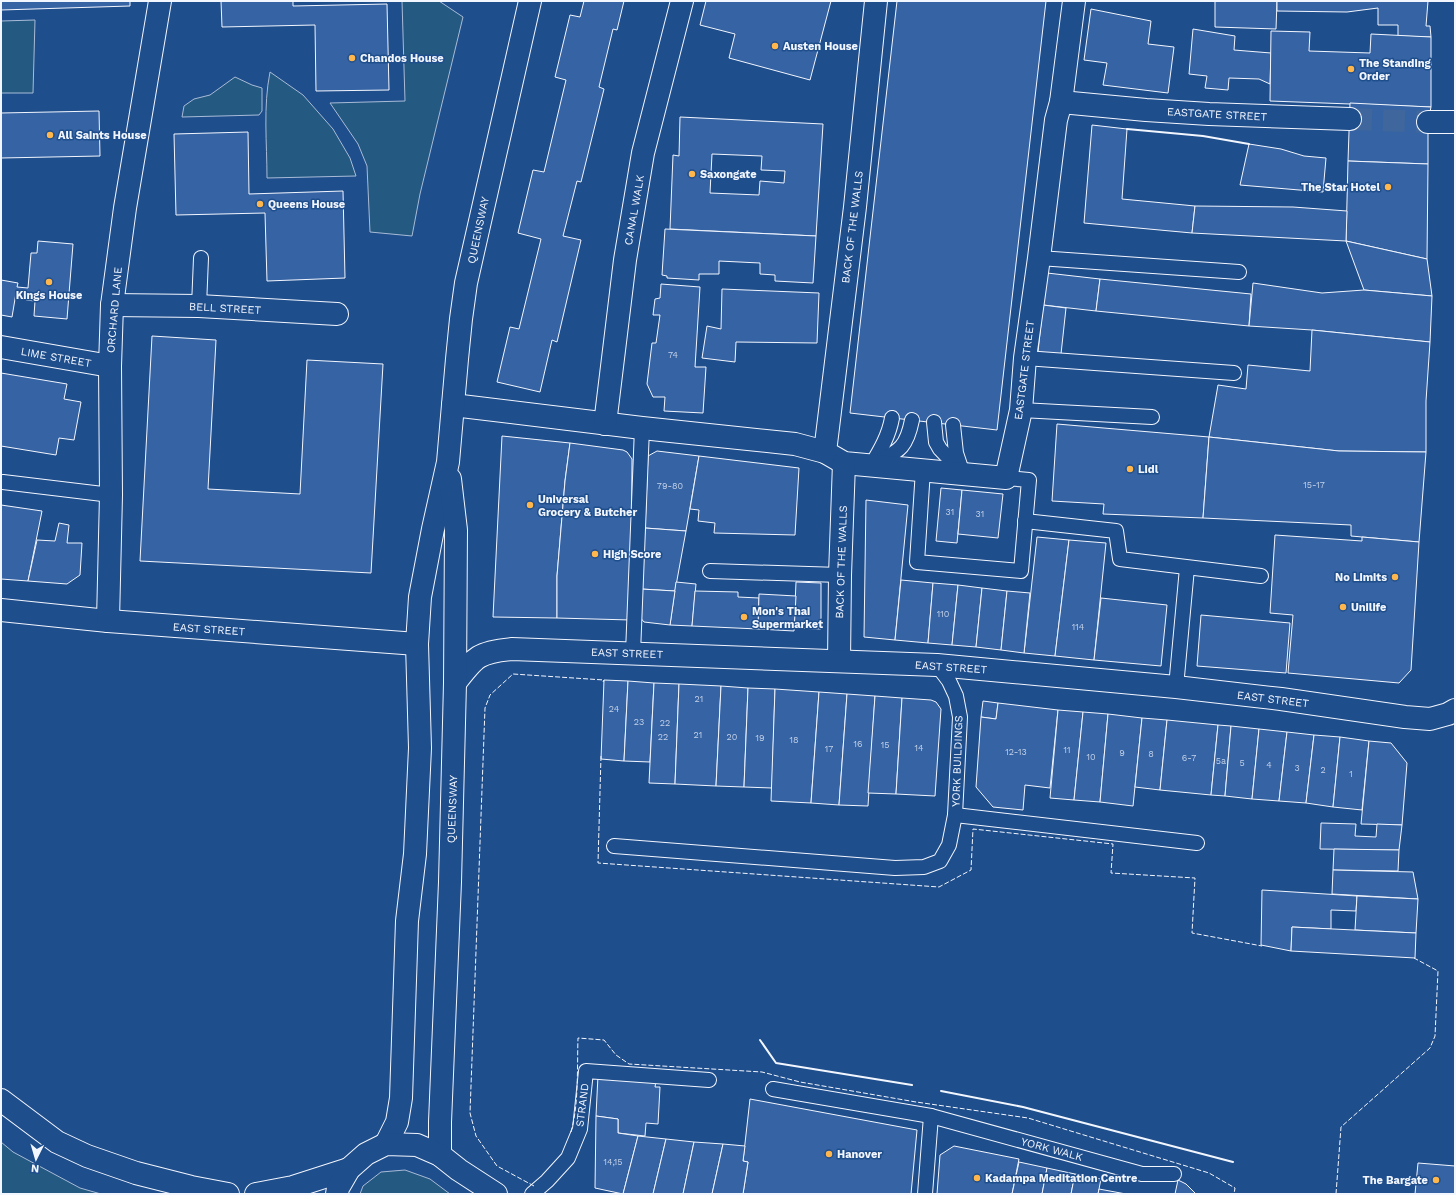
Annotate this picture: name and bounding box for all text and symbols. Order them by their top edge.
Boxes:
place label: Austen House [783,40,858,53]
marker: Austen House [770,41,780,51]
place label: Chandos House [360,52,444,65]
marker: Chandos House [347,53,357,63]
place label: The Standing Order [1359,57,1432,83]
marker: The Standing Order [1346,64,1356,74]
street label: EASTGATE STREET [1167,105,1268,124]
place label: All Saints House [58,129,147,142]
marker: All Saints House [45,130,55,140]
place label: Saxongate [700,168,757,181]
marker: Saxongate [687,169,697,179]
street label: BACK OF THE WALLS [839,170,866,284]
street label: CANAL WALK [622,174,647,246]
place label: The Star Hotel [1301,181,1380,194]
marker: The Star Hotel [1383,182,1393,192]
street label: QUEENSWAY [465,195,492,265]
place label: Queens House [268,198,345,211]
marker: Queens House [255,199,265,209]
street label: ORCHARD LANE [104,266,125,354]
marker: Kings House [44,277,54,287]
place label: Kings House [16,289,82,302]
street label: BELL STREET [189,300,262,317]
street label: EASTGATE STREET [1012,319,1037,421]
street label: LIME STREET [20,345,93,370]
house number: 74 [668,350,678,360]
place label: Lidl [1138,463,1159,476]
marker: Lidl [1125,464,1135,474]
house number: 15-17 [1303,480,1325,490]
house number: 79-80 [657,481,684,491]
place label: Universal Grocery & Butcher [538,493,637,519]
marker: Universal Grocery & Butcher [525,500,535,510]
street label: BACK OF THE WALLS [833,505,850,619]
house number: 31 [946,507,954,517]
house number: 31 [976,509,984,519]
place label: High Score [603,548,661,561]
marker: High Score [590,549,600,559]
place label: No Limits [1335,571,1387,584]
marker: No Limits [1390,572,1400,582]
place label: Unilife [1351,601,1386,614]
marker: Unilife [1338,602,1348,612]
place label: Mon's Thai Supermarket [752,605,823,631]
house number: 110 [937,609,950,619]
marker: Mon's Thai Supermarket [739,612,749,622]
street label: EAST STREET [172,620,246,639]
house number: 114 [1072,622,1085,632]
street label: EAST STREET [591,646,664,661]
street label: EAST STREET [914,658,988,677]
street label: EAST STREET [1236,689,1310,710]
house number: 21 [695,694,703,704]
house number: 24 [609,704,620,714]
street label: YORK BUILDINGS [949,715,966,807]
house number: 23 [634,717,644,727]
house number: 22 [660,718,670,728]
house number: 21 [694,730,702,740]
house number: 22 [658,732,668,742]
house number: 20 [727,732,738,742]
house number: 19 [755,733,765,743]
house number: 18 [789,735,799,745]
house number: 16 [854,739,862,749]
house number: 15 [881,740,889,750]
house number: 14 [914,743,924,753]
house number: 17 [825,744,833,754]
house number: 11 [1063,745,1071,755]
house number: 12-13 [1005,747,1027,757]
house number: 9 [1119,748,1125,758]
house number: 8 [1148,749,1154,759]
house number: 10 [1086,752,1096,762]
house number: 6-7 [1182,753,1196,763]
house number: 5a [1216,756,1226,766]
house number: 5 [1239,758,1245,768]
house number: 4 [1266,760,1272,770]
house number: 3 [1294,763,1300,773]
house number: 2 [1320,765,1326,775]
house number: 1 [1349,769,1353,779]
street label: QUEENSWAY [445,774,460,843]
street label: STRAND [573,1082,592,1128]
street label: YORK WALK [1020,1135,1084,1164]
north arrow [16,1139,56,1179]
place label: Hanover [837,1148,882,1161]
marker: Hanover [824,1149,834,1159]
house number: 14,15 [604,1157,623,1167]
text: N [31,1162,40,1175]
place label: Kadampa Meditation Centre [985,1172,1137,1185]
marker: Kadampa Meditation Centre [972,1173,982,1183]
place label: The Bargate [1363,1174,1428,1187]
marker: The Bargate [1431,1175,1441,1185]

